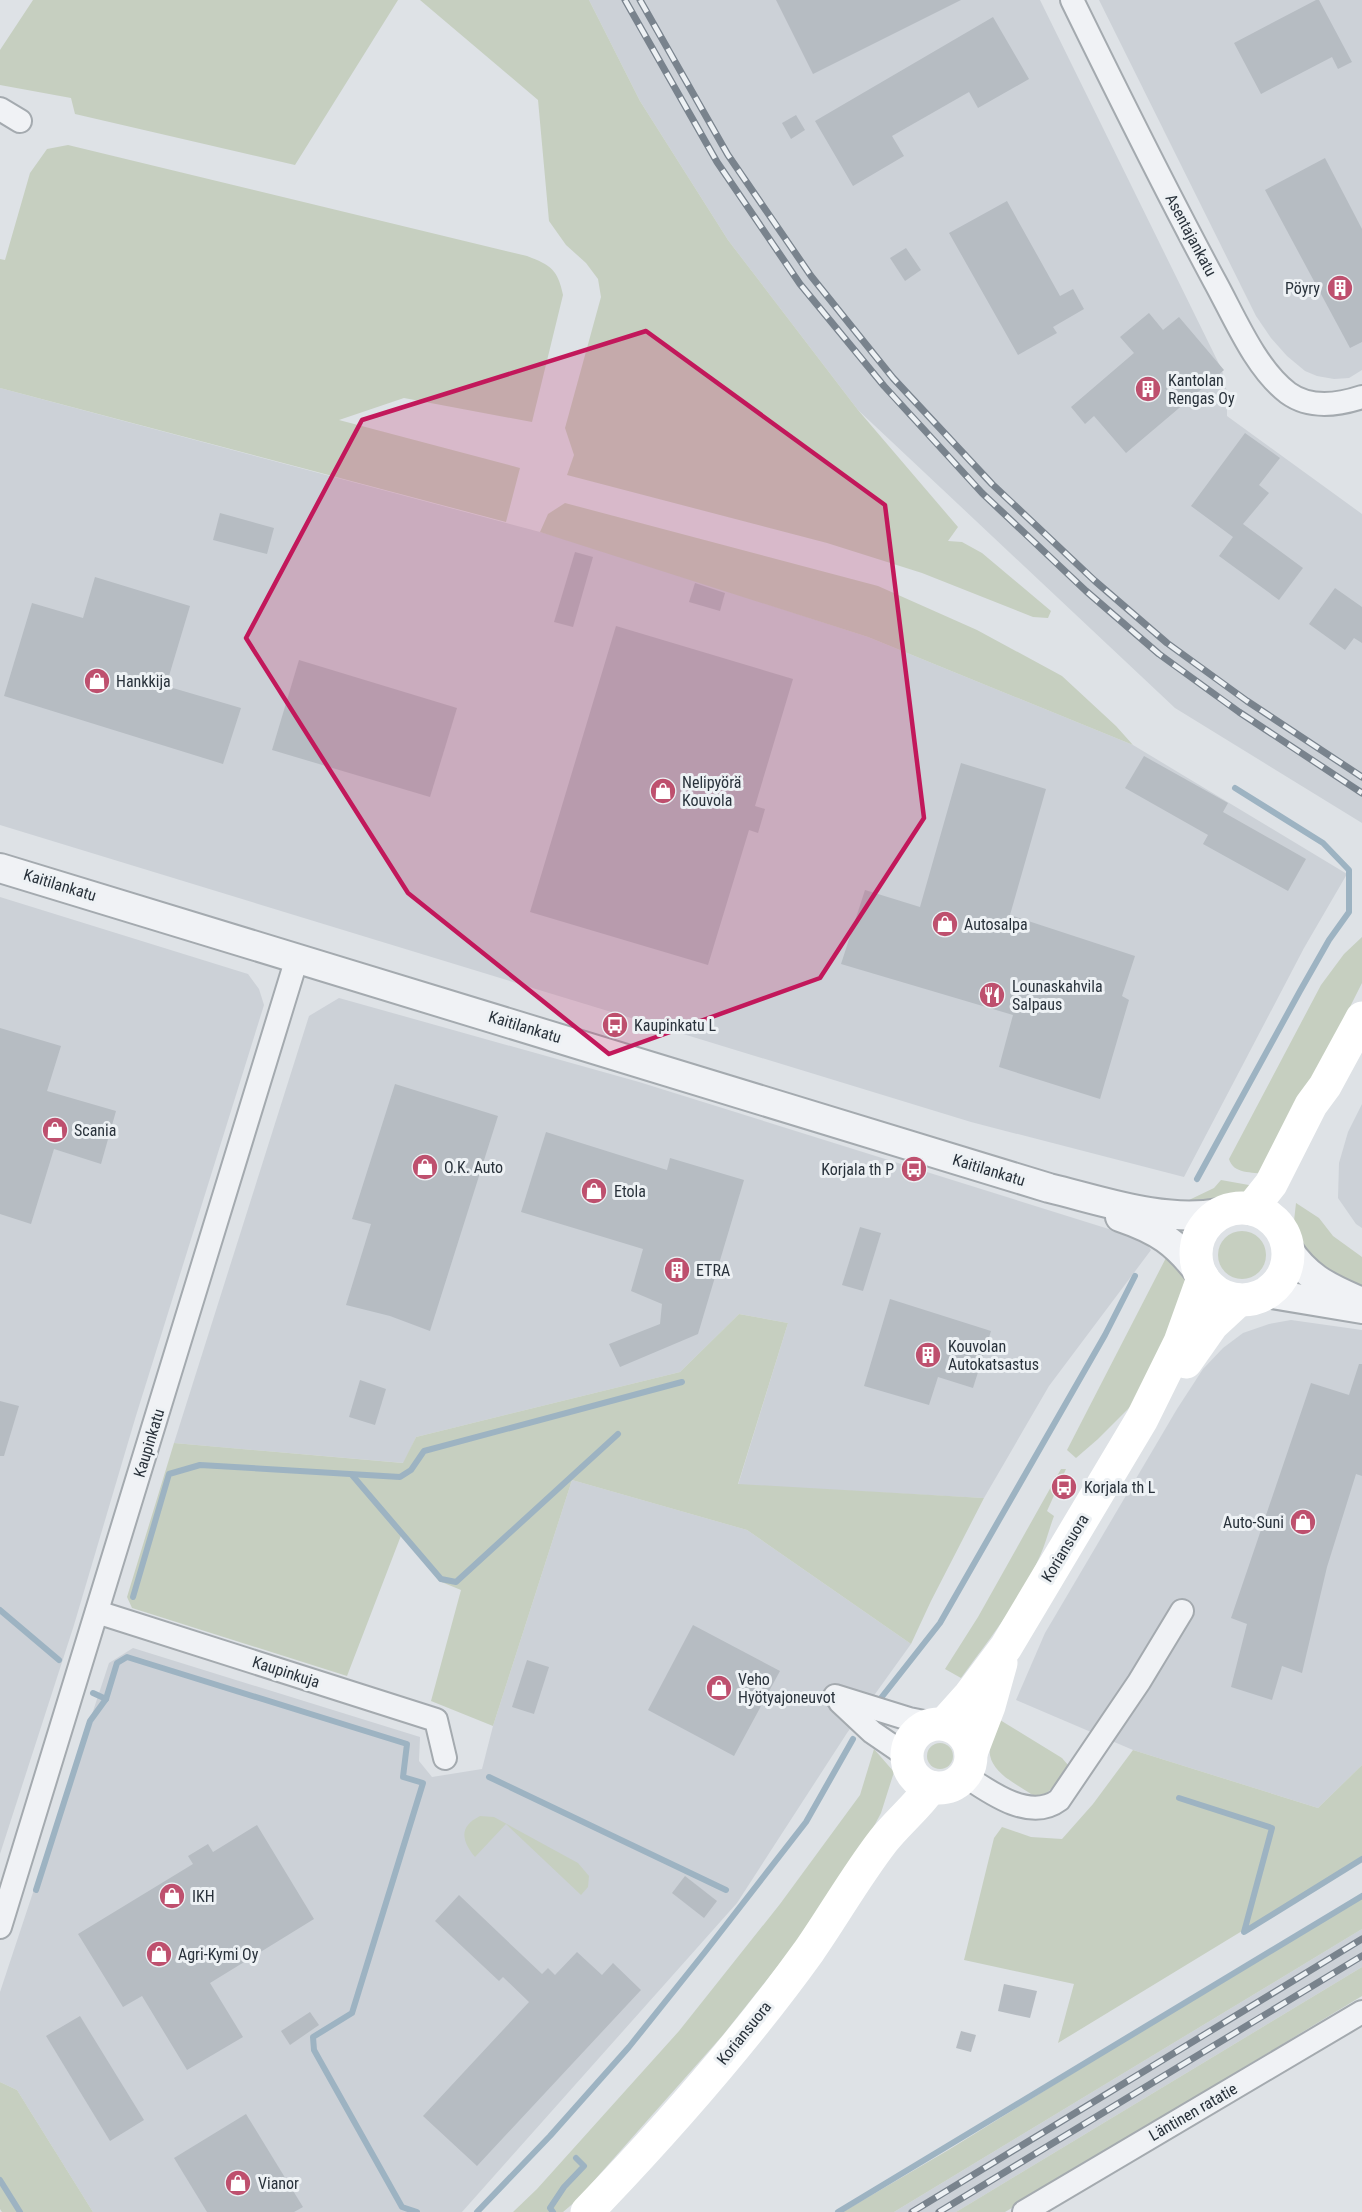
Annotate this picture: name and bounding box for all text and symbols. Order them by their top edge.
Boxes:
street label: Asentajankatu [1161,191,1221,279]
building icon: Pöyry [1325,273,1355,303]
place label: Pöyry [1285,279,1320,298]
place label: Kantolan Rengas Oy [1168,371,1235,408]
building icon: Kantolan Rengas Oy [1133,374,1163,404]
shop icon: Hankkija [82,666,112,696]
place label: Hankkija [116,672,171,691]
place label: Nelipyörä Kouvola [682,773,741,810]
shop icon: Nelipyörä Kouvola [648,776,678,806]
street label: Kaitilankatu [21,865,99,905]
shop icon: Autosalpa [930,909,960,939]
place label: Autosalpa [964,915,1028,934]
place label: Lounaskahvila Salpaus [1012,977,1103,1014]
restaurant icon: Lounaskahvila Salpaus [977,980,1007,1010]
street label: Kaitilankatu [486,1007,564,1047]
bus stop icon: Kaupinkatu L [600,1010,630,1040]
place label: Kaupinkatu L [634,1016,716,1035]
shop icon: Scania [40,1115,70,1145]
place label: Scania [74,1121,116,1140]
street label: Kaitilankatu [950,1150,1028,1190]
shop icon: O.K. Auto [410,1152,440,1182]
bus stop icon: Korjala th P [899,1154,929,1184]
place label: O.K. Auto [444,1158,503,1177]
place label: Korjala th P [821,1160,894,1179]
shop icon: Etola [579,1176,609,1206]
place label: Etola [614,1182,646,1201]
building icon: ETRA [662,1255,692,1285]
place label: ETRA [696,1261,730,1280]
place label: Kouvolan Autokatsastus [948,1337,1039,1374]
building icon: Kouvolan Autokatsastus [913,1340,943,1370]
street label: Kaupinkatu [130,1406,168,1480]
bus stop icon: Korjala th L [1049,1472,1079,1502]
place label: Korjala th L [1084,1478,1156,1497]
shop icon: Auto-Suni [1288,1507,1318,1537]
street label: Koriansuora [1037,1511,1093,1585]
place label: Auto-Suni [1223,1513,1284,1532]
street label: Kaupinkuja [250,1652,322,1692]
place label: Veho Hyötyajoneuvot [738,1670,836,1707]
shop icon: Veho Hyötyajoneuvot [704,1673,734,1703]
shop icon: IKH [157,1881,187,1911]
place label: IKH [192,1887,215,1906]
shop icon: Agri-Kymi Oy [144,1939,174,1969]
place label: Agri-Kymi Oy [178,1945,259,1964]
street label: Koriansuora [713,1998,775,2068]
street label: Läntinen ratatie [1146,2079,1240,2145]
shop icon: Vianor [223,2168,253,2198]
place label: Vianor [258,2174,299,2193]

